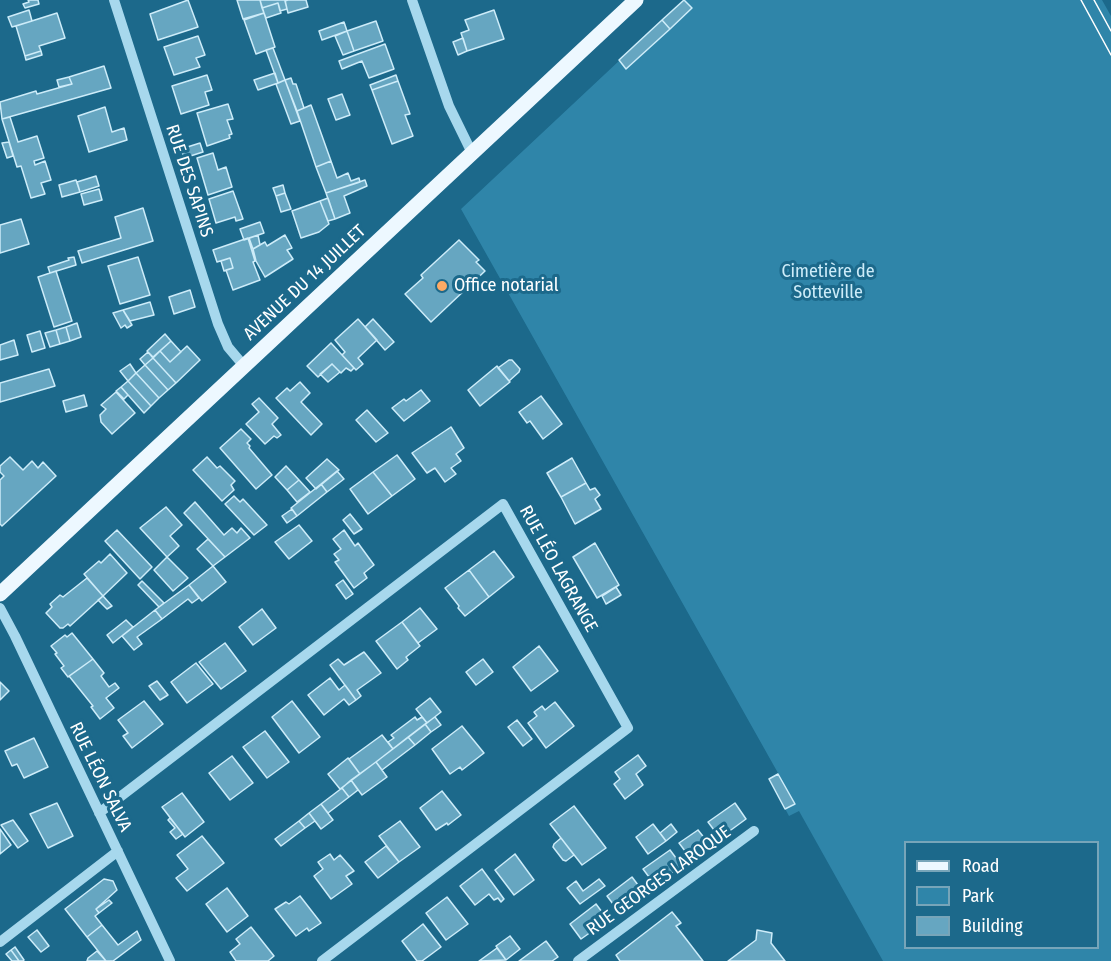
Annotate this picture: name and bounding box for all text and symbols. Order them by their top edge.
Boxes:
street label: RUE DES SAPINS [161,122,217,240]
street label: AVENUE DU 14 JUILLET [239,221,371,345]
park label: Cimetière de Sotteville [781,261,875,304]
place label: Office notarial [454,275,558,297]
marker: Office notarial [435,279,449,293]
street label: RUE LÉO LAGRANGE [514,502,602,636]
street label: RUE LÉON SALVA [64,719,136,835]
street label: RUE GEORGES LAROQUE [583,821,735,941]
legend [904,841,1099,949]
text: Road [962,855,999,877]
text: Park [962,885,994,907]
text: Building [962,915,1023,937]

